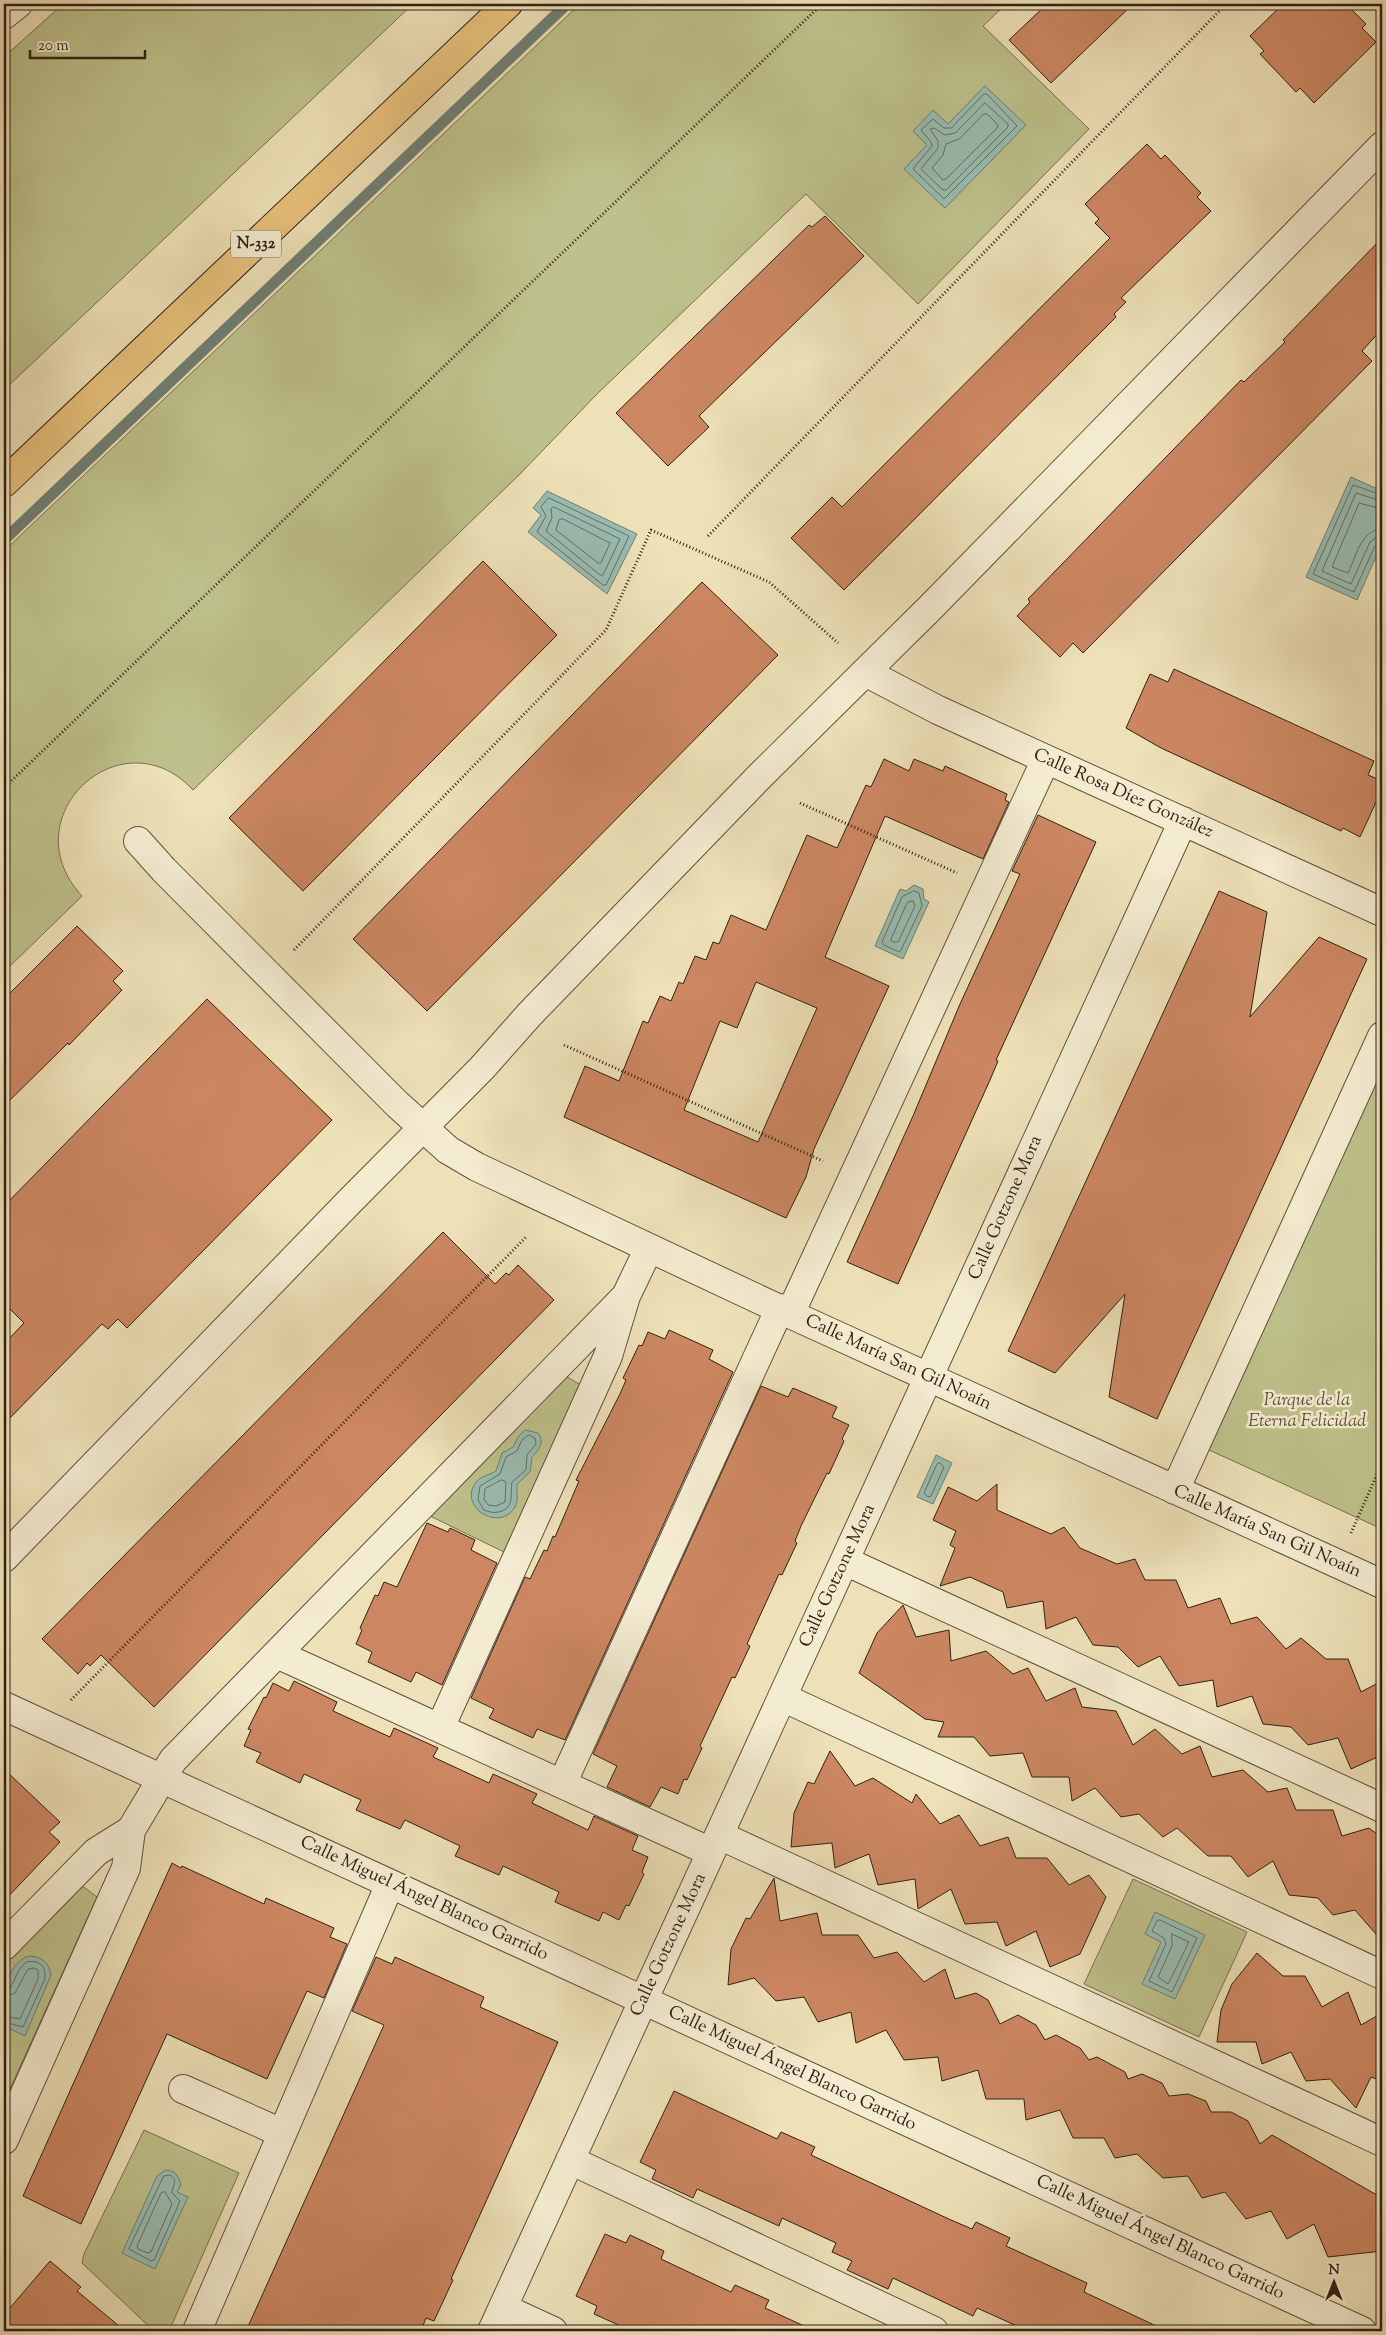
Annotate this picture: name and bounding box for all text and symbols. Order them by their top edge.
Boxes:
scale bar [30,28,145,60]
text: 20 m [38,36,69,57]
road number: N-332 [231,230,281,258]
street label: Calle Rosa Díez González [1029,743,1217,846]
street label: Calle Gotzone Mora [962,1132,1050,1284]
street label: Calle María San Gil Noaín [800,1308,996,1418]
park label: Parque de la Eterna Felicidad [1248,1388,1366,1435]
street label: Calle María San Gil Noaín [1169,1479,1366,1585]
street label: Calle Gotzone Mora [793,1500,883,1652]
street label: Calle Miguel Ángel Blanco Garrido [296,1830,553,1968]
street label: Calle Gotzone Mora [624,1869,714,2021]
street label: Calle Miguel Ángel Blanco Garrido [664,2000,921,2138]
street label: Calle Miguel Ángel Blanco Garrido [1032,2169,1289,2307]
north arrow [1308,2258,1358,2308]
text: N [1328,2261,1340,2281]

